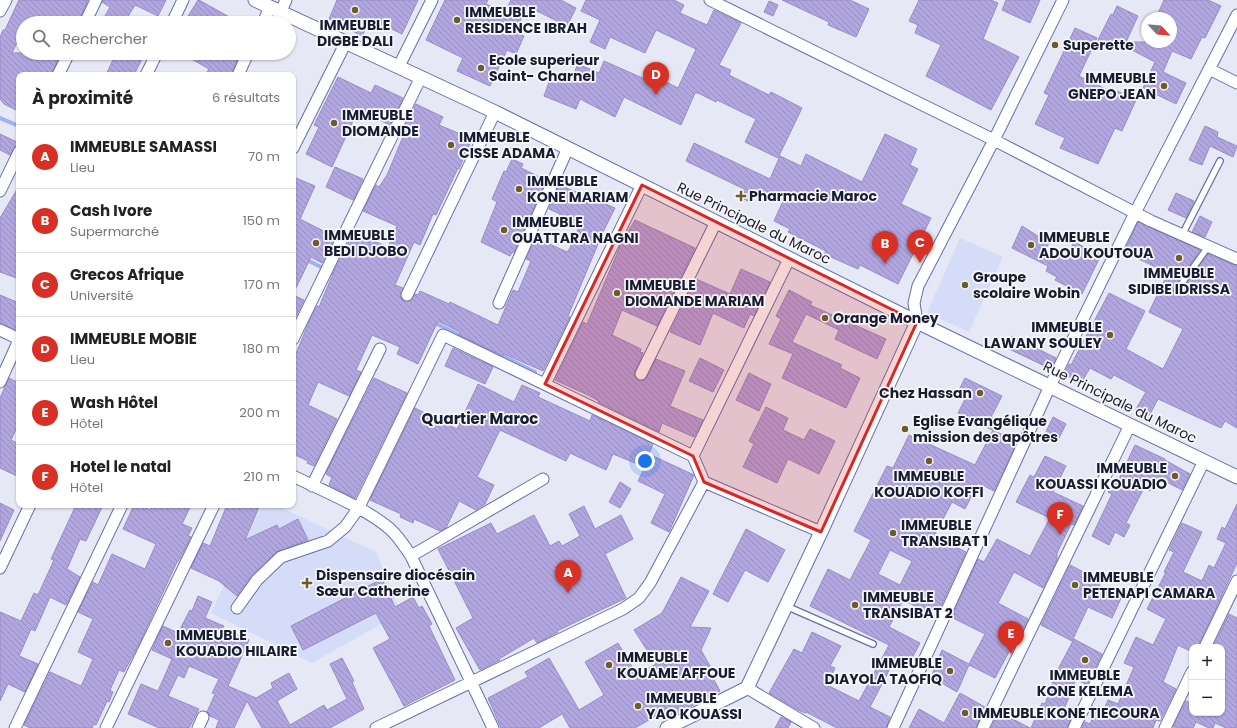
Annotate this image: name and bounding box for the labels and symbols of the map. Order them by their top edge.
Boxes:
place label: IMMEUBLE RESIDENCE IBRAH [465,2,587,38]
marker: IMMEUBLE DIGBE DALI [350,5,360,15]
north arrow [1141,12,1177,48]
place label: IMMEUBLE DIGBE DALI [317,15,393,51]
marker: IMMEUBLE RESIDENCE IBRAH [452,15,462,25]
place label: Superette [1063,35,1134,55]
marker: Superette [1050,40,1060,50]
place label: Ecole superieur Saint- Charnel [489,50,599,86]
pin: D [643,62,669,95]
marker: Ecole superieur Saint- Charnel [476,63,486,73]
place label: IMMEUBLE GNEPO JEAN [1068,68,1156,104]
marker: IMMEUBLE GNEPO JEAN [1159,81,1169,91]
place label: IMMEUBLE DIOMANDE [342,105,419,141]
marker: IMMEUBLE DIOMANDE [329,118,339,128]
place label: IMMEUBLE CISSE ADAMA [459,127,556,163]
marker: IMMEUBLE CISSE ADAMA [446,140,456,150]
place label: IMMEUBLE KONE MARIAM [527,171,628,207]
street label: Rue Principale du Maroc [674,177,834,269]
marker: IMMEUBLE KONE MARIAM [514,184,524,194]
place label: Pharmacie Maroc [749,186,877,206]
marker: Pharmacie Maroc [736,191,746,201]
place label: IMMEUBLE OUATTARA NAGNI [512,212,639,248]
place label: IMMEUBLE BEDI DJOBO [324,225,408,261]
marker: IMMEUBLE OUATTARA NAGNI [499,225,509,235]
place label: IMMEUBLE ADOU KOUTOUA [1039,227,1154,263]
pin: C [907,230,933,263]
pin: B [872,231,898,264]
marker: IMMEUBLE BEDI DJOBO [311,238,321,248]
marker: IMMEUBLE ADOU KOUTOUA [1026,240,1036,250]
marker: IMMEUBLE SIDIBE IDRISSA [1174,253,1184,263]
place label: IMMEUBLE SIDIBE IDRISSA [1128,263,1231,299]
place label: Groupe scolaire Wobin [973,267,1080,303]
place label: IMMEUBLE DIOMANDE MARIAM [625,275,764,311]
marker: Groupe scolaire Wobin [960,280,970,290]
marker: IMMEUBLE DIOMANDE MARIAM [612,288,622,298]
place label: Orange Money [833,308,939,328]
marker: Orange Money [820,313,830,323]
place label: IMMEUBLE LAWANY SOULEY [984,317,1103,353]
marker: IMMEUBLE LAWANY SOULEY [1105,330,1115,340]
street label: Rue Principale du Maroc [1040,356,1200,448]
place label: Chez Hassan [879,383,972,403]
marker: Chez Hassan [975,388,985,398]
district label: Quartier Maroc [422,408,538,429]
place label: Eglise Evangélique mission des apôtres [913,411,1058,447]
marker: Eglise Evangélique mission des apôtres [900,424,910,434]
your location [635,451,655,471]
marker: IMMEUBLE KOUADIO KOFFI [924,456,934,466]
place label: IMMEUBLE KOUASSI KOUADIO [1035,458,1167,494]
place label: IMMEUBLE KOUADIO KOFFI [874,466,984,502]
marker: IMMEUBLE KOUASSI KOUADIO [1170,471,1180,481]
pin: F [1047,502,1073,535]
place label: IMMEUBLE TRANSIBAT 1 [901,515,988,551]
marker: IMMEUBLE TRANSIBAT 1 [888,528,898,538]
pin: A [555,560,581,593]
place label: Dispensaire diocésain Sœur Catherine [316,565,475,601]
place label: IMMEUBLE PETENAPI CAMARA [1083,567,1216,603]
marker: Dispensaire diocésain Sœur Catherine [301,577,313,589]
marker: IMMEUBLE PETENAPI CAMARA [1070,580,1080,590]
place label: IMMEUBLE TRANSIBAT 2 [863,587,953,623]
marker: IMMEUBLE TRANSIBAT 2 [850,600,860,610]
pin: E [998,621,1024,654]
place label: IMMEUBLE KOUADIO HILAIRE [176,625,297,661]
marker: IMMEUBLE KOUADIO HILAIRE [163,638,173,648]
place label: IMMEUBLE KOUAME AFFOUE [617,647,735,683]
place label: IMMEUBLE DIAYOLA TAOFIQ [825,653,942,689]
marker: IMMEUBLE KONE KELEMA [1080,655,1090,665]
marker: IMMEUBLE KOUAME AFFOUE [604,660,614,670]
place label: IMMEUBLE KONE KELEMA [1037,665,1134,701]
marker: IMMEUBLE DIAYOLA TAOFIQ [945,666,955,676]
place label: IMMEUBLE YAO KOUASSI [646,688,742,724]
marker: IMMEUBLE YAO KOUASSI [633,701,643,711]
place label: IMMEUBLE KONE TIECOURA [973,703,1160,723]
marker: IMMEUBLE KONE TIECOURA [960,708,970,718]

